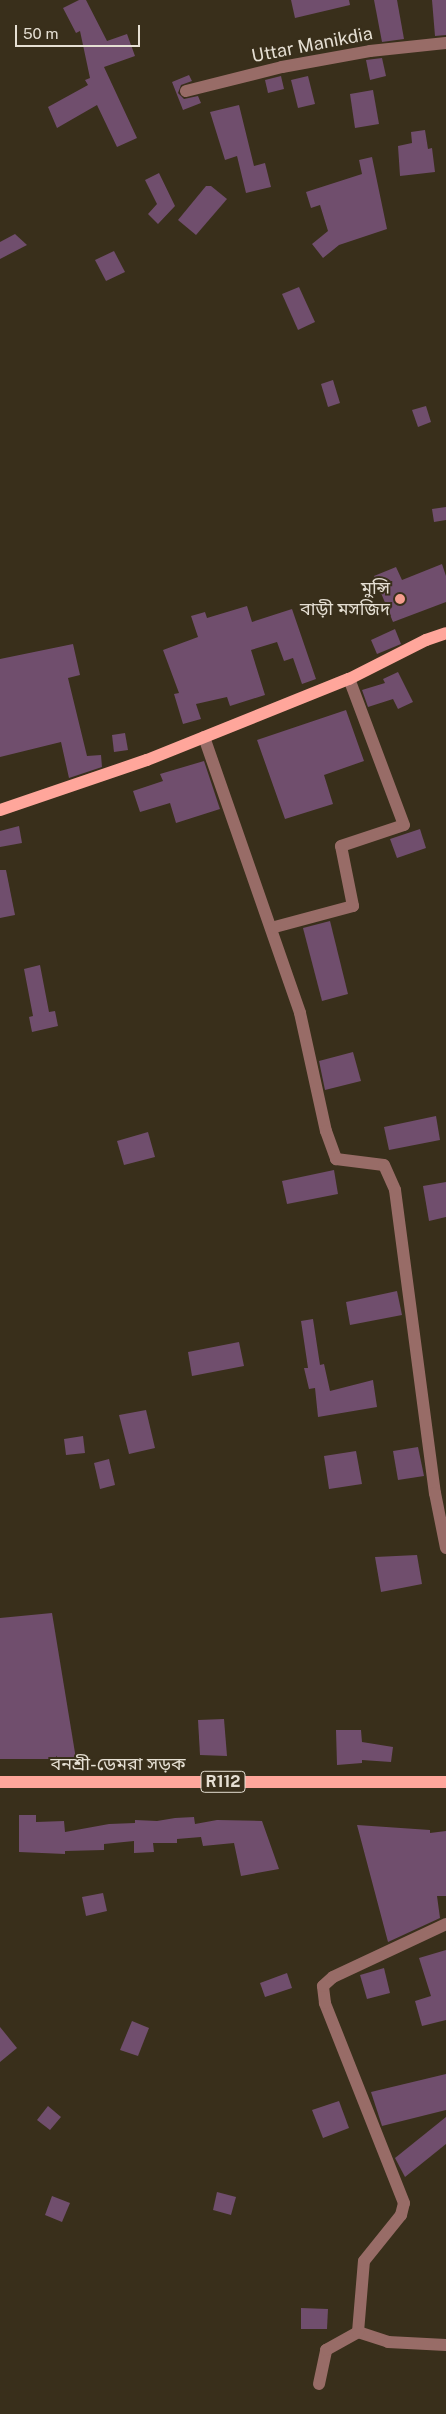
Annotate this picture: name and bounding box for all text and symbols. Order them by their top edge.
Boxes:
scale bar [18,15,142,47]
street label: Uttar Manikdia [250,23,374,67]
text: 50 m [23,25,58,42]
place label: মুন্সি বাড়ী মসজিদ [300,578,390,620]
marker: মুন্সি বাড়ী মসজিদ [394,593,406,605]
street label: বনশ্রী-ডেমরা সড়ক [51,1753,185,1775]
road number: R112 [200,1768,246,1795]

